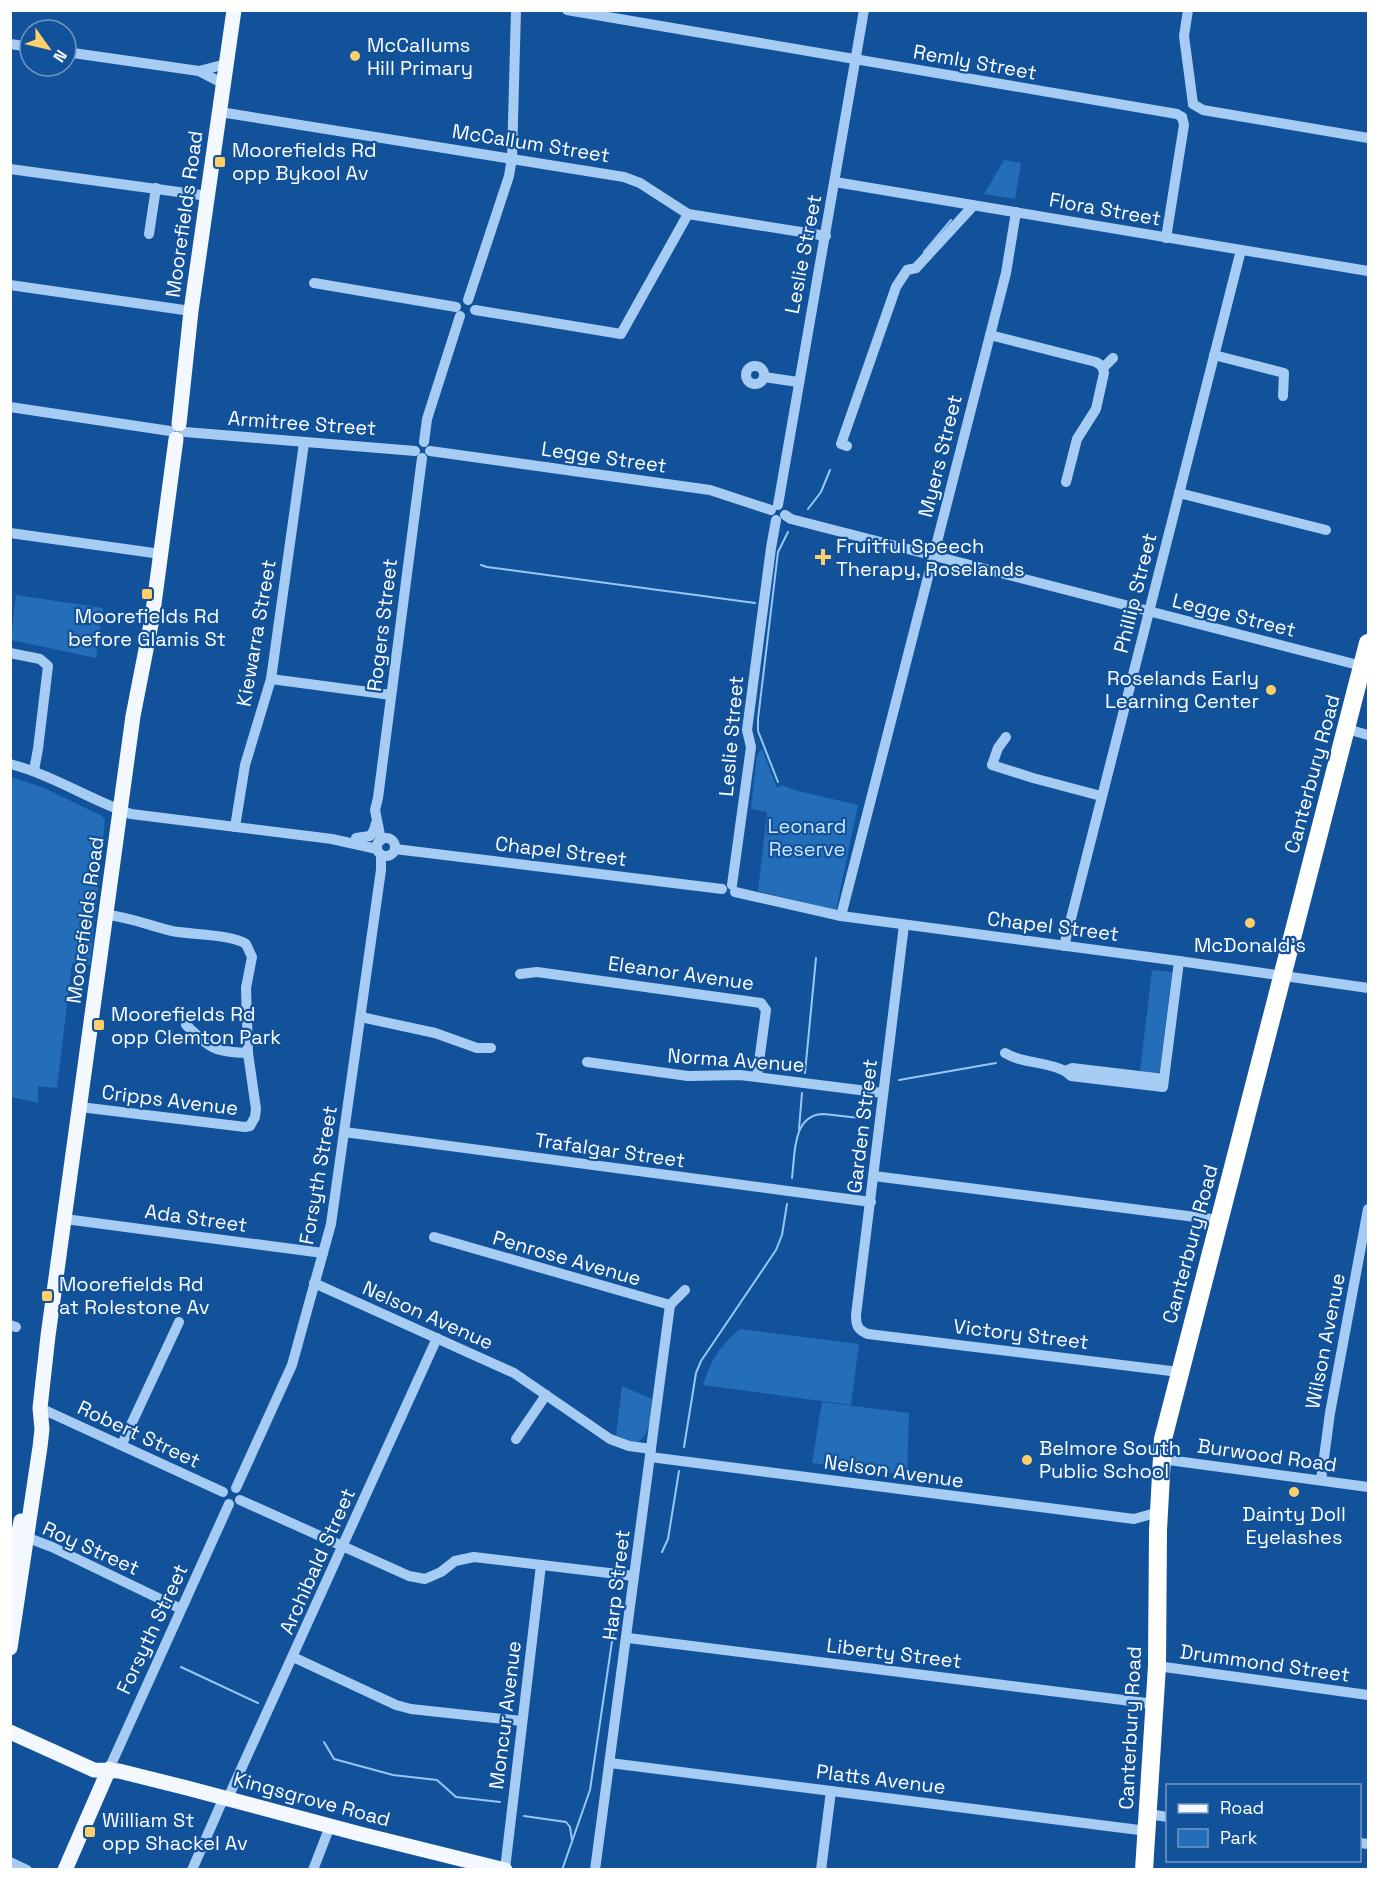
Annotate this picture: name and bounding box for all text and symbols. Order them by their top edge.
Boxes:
north arrow [18,18,78,78]
place label: McCallums Hill Primary [367,32,473,81]
street label: Remly Street [911,38,1039,86]
text: N [48,46,72,66]
marker: McCallums Hill Primary [348,49,362,63]
street label: McCallum Street [450,118,612,168]
street label: Moorefields Road [159,129,209,299]
place label: Moorefields Rd opp Bykool Av [232,137,377,186]
marker: Moorefields Rd opp Bykool Av [213,155,227,169]
street label: Flora Street [1047,186,1163,232]
street label: Leslie Street [779,192,827,316]
street label: Myers Street [912,392,968,520]
street label: Armitree Street [227,405,377,441]
street label: Legge Street [540,435,668,479]
street label: Phillip Street [1108,530,1162,656]
place label: Fruitful Speech Therapy, Roselands [836,533,1025,582]
marker: Fruitful Speech Therapy, Roselands [814,548,832,566]
street label: Rogers Street [361,557,403,693]
street label: Kiewarra Street [230,558,282,708]
marker: Moorefields Rd before Glamis St [140,587,154,601]
street label: Legge Street [1169,587,1299,643]
place label: Moorefields Rd before Glamis St [68,603,226,652]
place label: Roselands Early Learning Center [1105,665,1259,714]
street label: Leslie Street [713,675,749,797]
marker: Roselands Early Learning Center [1264,683,1278,697]
street label: Canterbury Road [1278,692,1346,856]
park label: Leonard Reserve [768,813,846,862]
street label: Chapel Street [494,830,628,872]
street label: Moorefields Road [60,835,110,1005]
street label: Chapel Street [986,905,1120,947]
marker: McDonald's [1243,916,1257,930]
place label: McDonald's [1194,932,1306,958]
street label: Eleanor Avenue [606,950,756,996]
place label: Moorefields Rd opp Clemton Park [111,1001,281,1050]
marker: Moorefields Rd opp Clemton Park [92,1018,106,1032]
street label: Norma Avenue [667,1042,805,1078]
street label: Garden Street [841,1057,883,1195]
street label: Cripps Avenue [100,1079,240,1121]
street label: Forsyth Street [293,1103,343,1247]
street label: Trafalgar Street [533,1127,687,1173]
street label: Canterbury Road [1156,1162,1224,1326]
street label: Ada Street [143,1198,249,1238]
street label: Penrose Avenue [490,1224,644,1292]
place label: Moorefields Rd at Rolestone Av [59,1271,210,1320]
street label: Wilson Avenue [1299,1271,1351,1411]
street label: Nelson Avenue [358,1275,498,1355]
marker: Moorefields Rd at Rolestone Av [40,1289,54,1303]
street label: Victory Street [952,1313,1090,1355]
street label: Robert Street [73,1394,205,1474]
street label: Burwood Road [1196,1432,1338,1478]
place label: Belmore South Public School [1039,1435,1181,1484]
street label: Nelson Avenue [823,1448,965,1494]
marker: Belmore South Public School [1020,1453,1034,1467]
street label: Archibald Street [273,1484,361,1638]
marker: Dainty Doll Eyelashes [1287,1485,1301,1499]
place label: Dainty Doll Eyelashes [1242,1501,1346,1550]
street label: Roy Street [38,1515,144,1581]
street label: Harp Street [596,1528,636,1642]
street label: Forsyth Street [110,1560,194,1698]
street label: Liberty Street [825,1632,963,1674]
street label: Drummond Street [1178,1638,1352,1688]
street label: Moncur Avenue [483,1639,527,1791]
street label: Canterbury Road [1113,1646,1147,1810]
street label: Platts Avenue [815,1758,947,1800]
street label: Kingsgrove Road [231,1766,393,1832]
legend [1166,1784,1361,1862]
text: Road [1220,1796,1264,1819]
place label: William St opp Shackel Av [102,1807,248,1856]
marker: William St opp Shackel Av [83,1825,97,1839]
text: Park [1220,1826,1258,1849]

